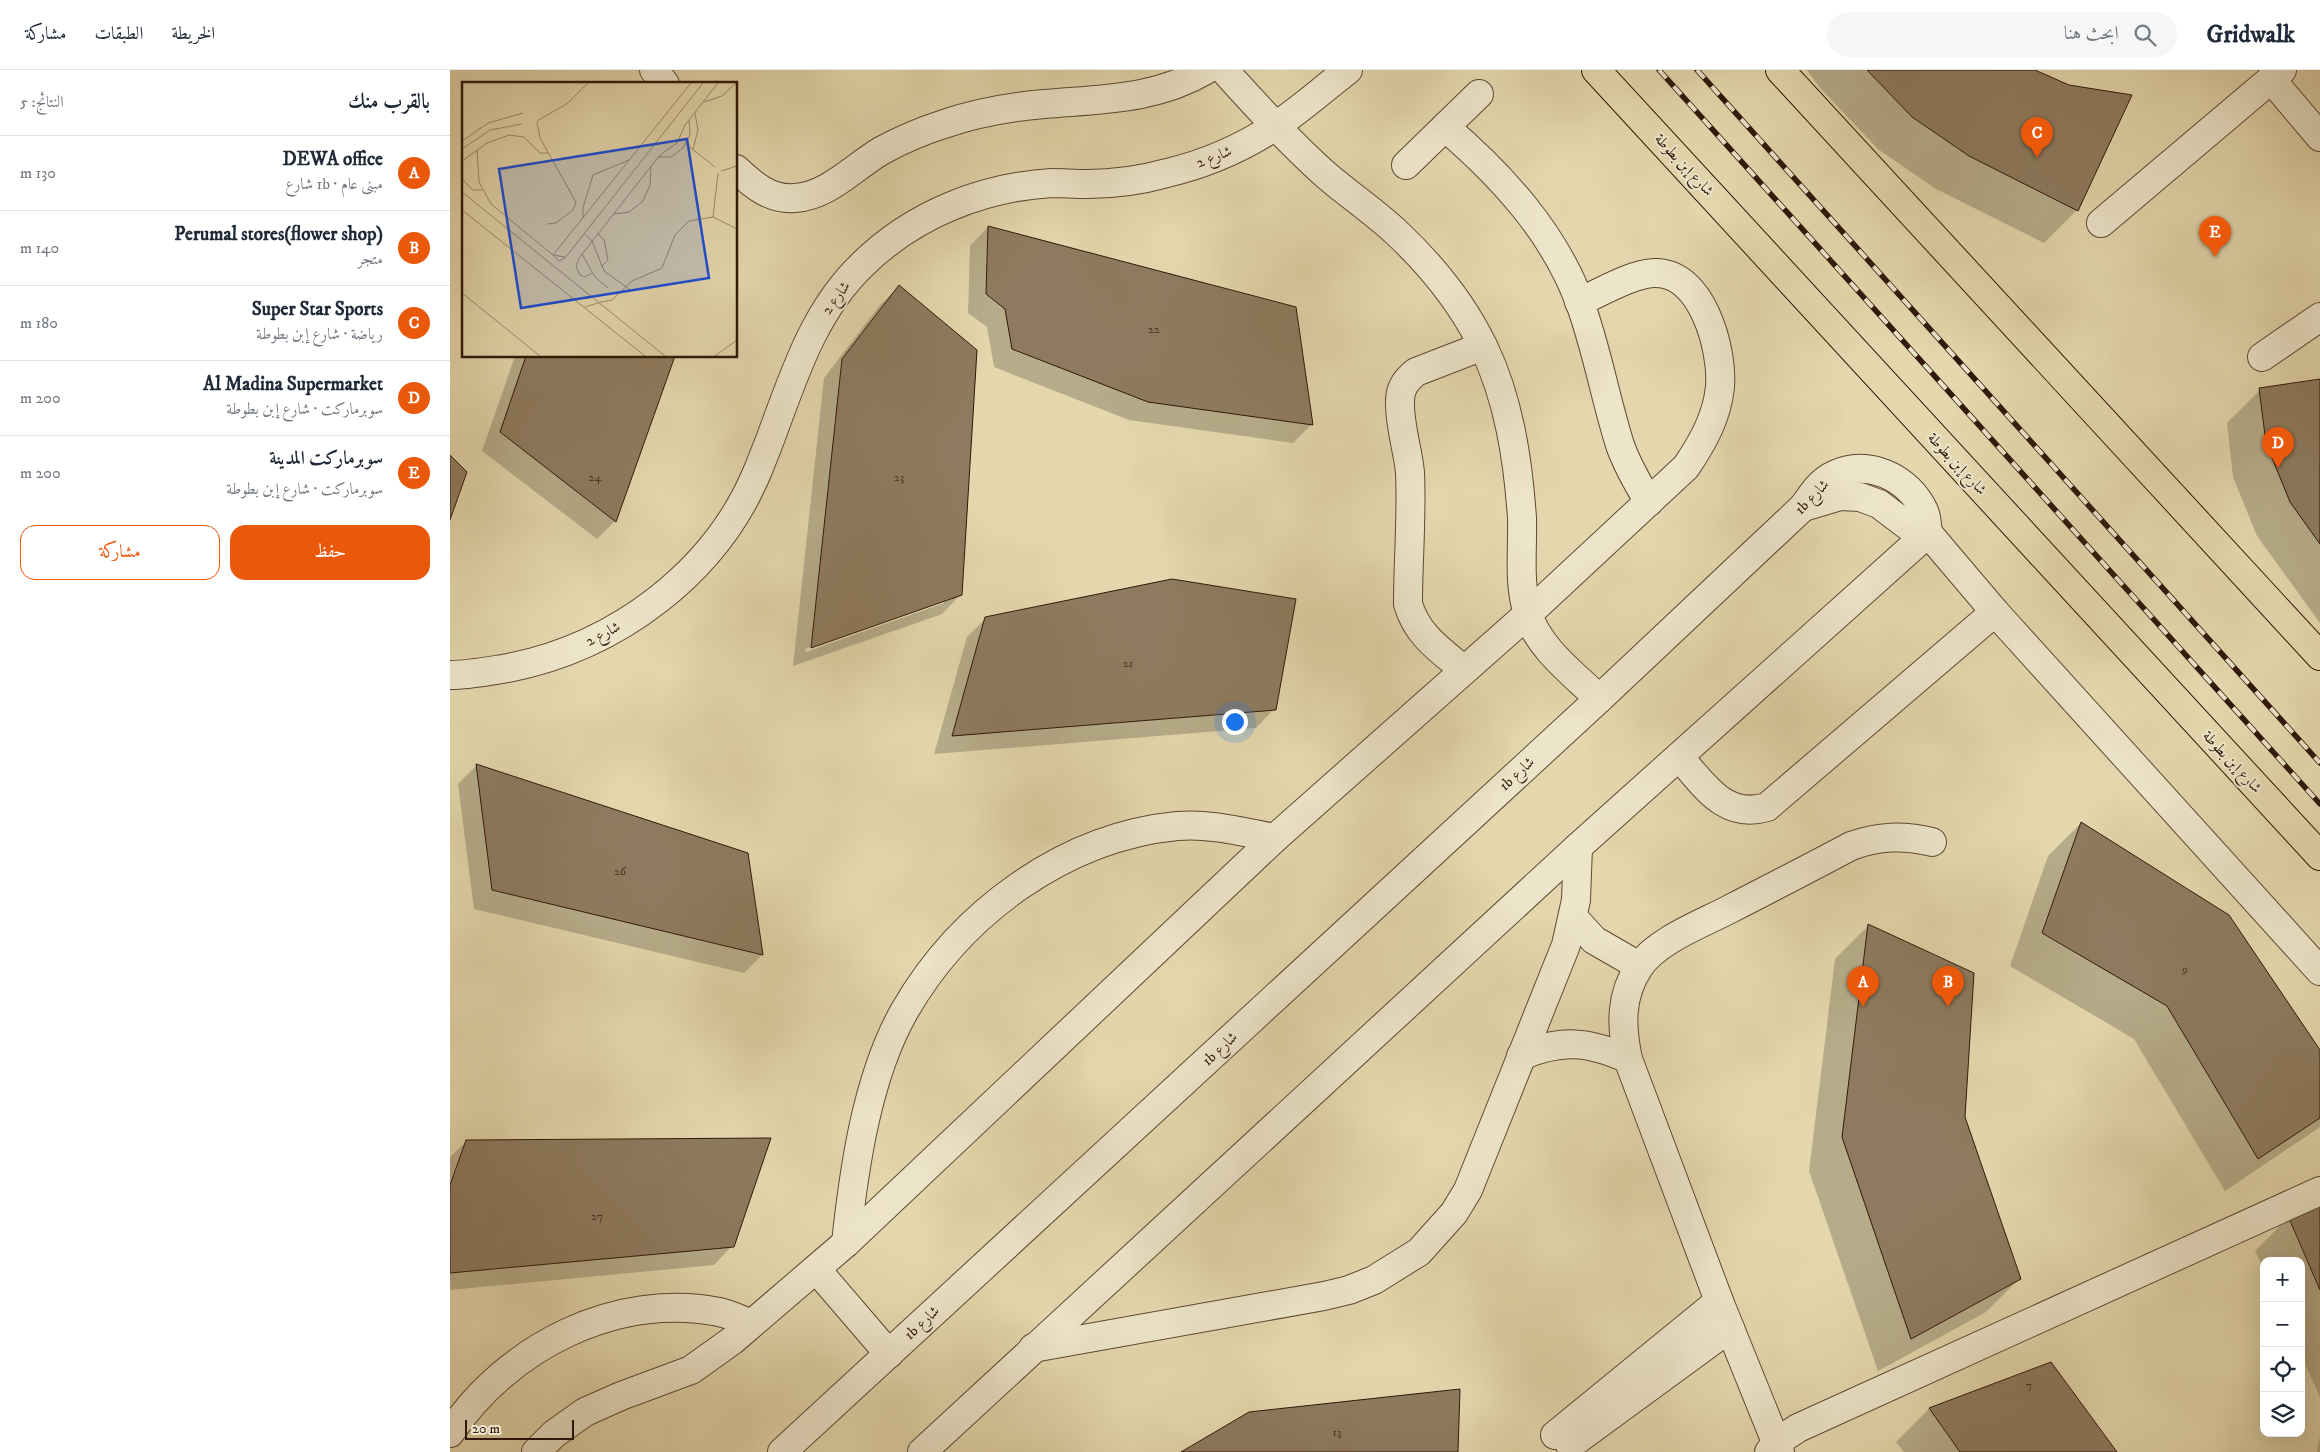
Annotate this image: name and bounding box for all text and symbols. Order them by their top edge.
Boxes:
search box [1827,12,2177,57]
text: Gridwalk [2207,20,2295,50]
icon: search [2131,21,2159,49]
text: ابحث هنا [2064,22,2119,45]
text: مشاركة [25,23,66,45]
text: الطبقات [94,23,143,45]
text: الخريطة [171,23,215,45]
inset map [462,82,738,358]
text: بالقرب منك [348,89,430,115]
text: النتائج: 5 [20,92,64,112]
pin: C [2021,117,2053,158]
street label: شارع إبن بطوطة [1648,130,1718,202]
street label: شارع 2 [1193,142,1236,175]
text: DEWA office [283,148,383,171]
text: 130 m [20,163,56,183]
text: A [409,163,419,183]
text: مبنى عام · 1b شارع [285,174,383,194]
pin: E [2199,216,2231,257]
text: Perumal stores(flower shop) [174,223,383,246]
text: 140 m [20,238,59,258]
text: B [409,238,419,258]
text: متجر [358,249,383,269]
street label: شارع 2 [818,278,857,320]
text: Super Star Sports [252,298,383,321]
text: 180 m [20,313,58,333]
text: C [409,313,419,333]
house number: 22 [1148,322,1160,337]
text: رياضة · شارع إبن بطوطة [256,324,383,344]
text: Al Madina Supermarket [203,373,383,396]
text: 200 m [20,388,61,408]
text: D [408,388,420,408]
text: سوبرماركت · شارع إبن بطوطة [226,399,383,419]
pin: D [2262,427,2294,468]
street label: شارع إبن بطوطة [1921,429,1991,501]
text: سوبرماركت المدينة [269,447,383,470]
text: 200 m [20,463,61,483]
text: E [408,463,420,483]
house number: 24 [589,470,602,485]
house number: 23 [894,470,904,485]
street label: 1b شارع [1791,475,1836,521]
text: سوبرماركت · شارع إبن بطوطة [226,479,383,499]
button: مشاركة [20,525,220,580]
button: حفظ [230,525,430,580]
street label: شارع 2 [582,617,625,653]
house number: 21 [1123,656,1133,671]
your location [1222,709,1248,735]
street label: شارع إبن بطوطة [2196,727,2266,799]
street label: 1b شارع [1495,753,1541,797]
house number: 26 [614,864,627,879]
house number: 9 [2181,962,2188,977]
pin: A [1847,966,1879,1007]
pin: B [1932,966,1964,1007]
street label: 1b شارع [1198,1028,1244,1072]
house number: 27 [591,1209,603,1224]
map controls [2260,1257,2305,1437]
button: + [2260,1257,2305,1302]
street label: 1b شارع [900,1302,946,1346]
button: − [2260,1302,2305,1347]
button: locate [2260,1347,2305,1392]
house number: 7 [2026,1378,2032,1393]
button: layers [2260,1392,2305,1437]
scale bar [465,1417,574,1440]
text: 20 m [472,1420,500,1438]
house number: 13 [1333,1425,1341,1440]

